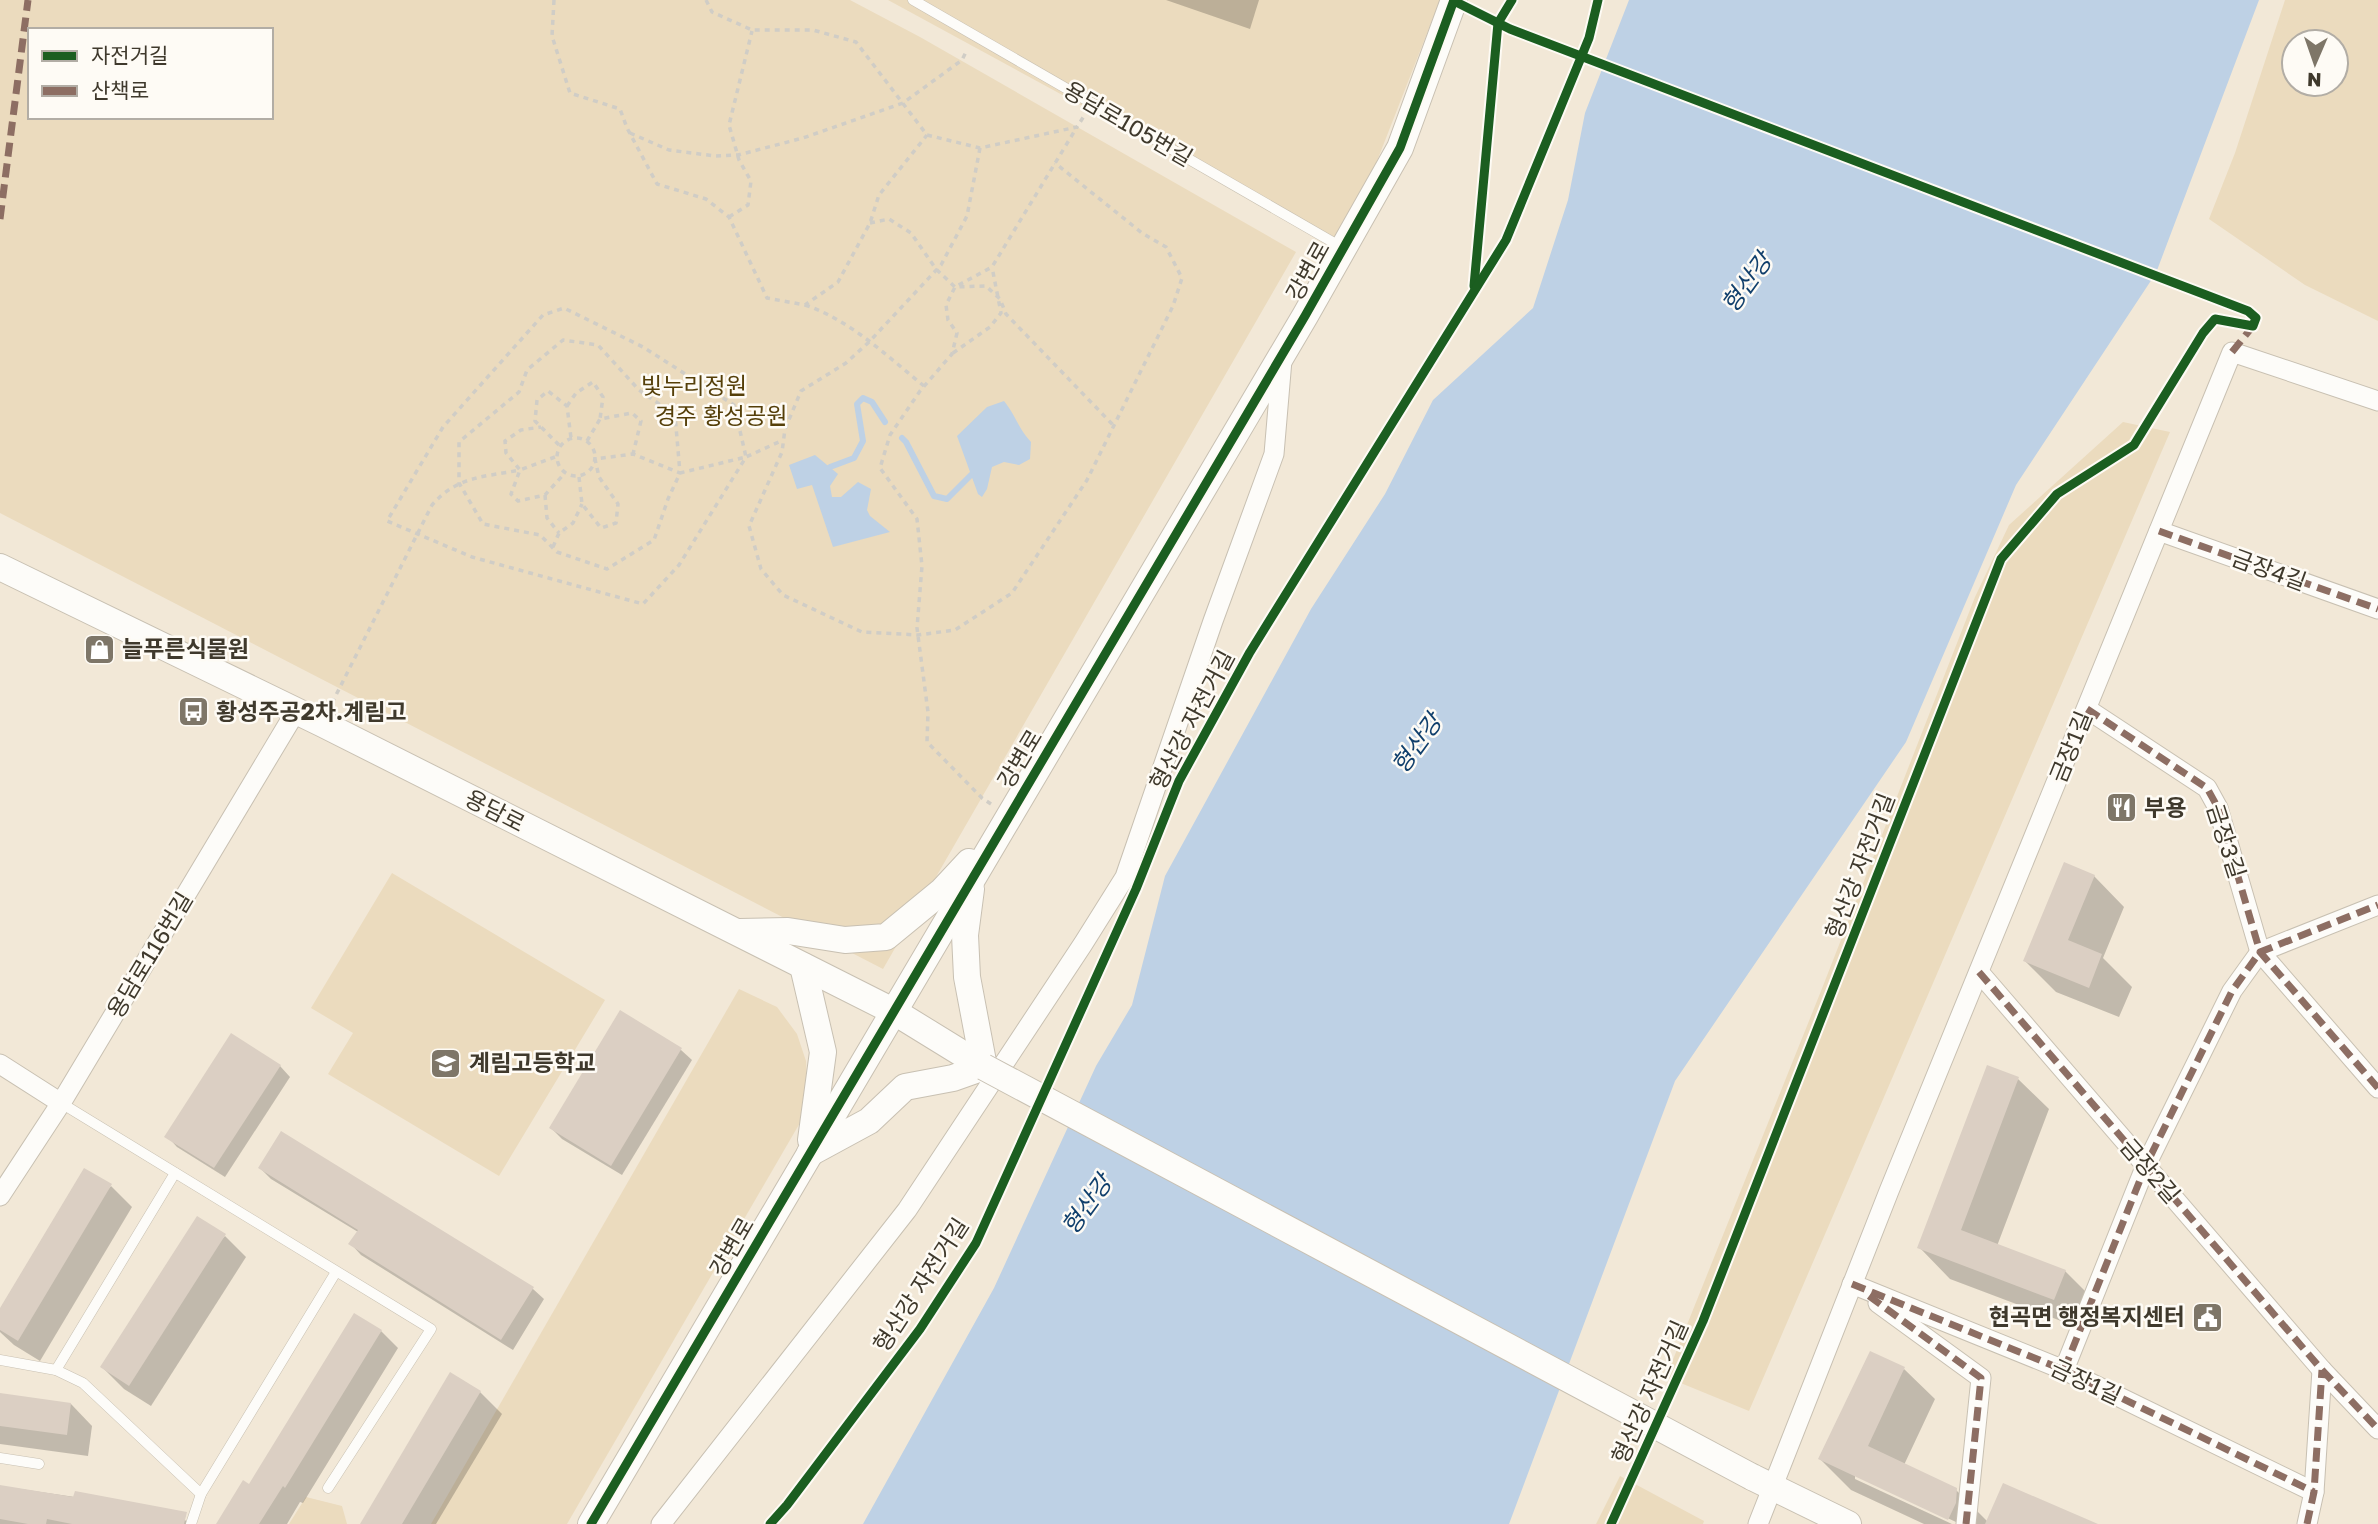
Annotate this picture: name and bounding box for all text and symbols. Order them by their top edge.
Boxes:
legend [28,28,273,119]
north arrow [2280,28,2350,98]
text: 자전거길 [91,42,168,68]
text: N [2307,69,2322,92]
street label: 용담로105번길 [1059,75,1198,171]
text: 산책로 [91,77,149,103]
street label: 강변로 [1279,236,1335,305]
water label: 형산강 [1715,244,1779,317]
park label: 빛누리정원 [641,371,747,399]
park label: 경주 황성공원 [655,401,787,429]
street label: 금장4길 [2228,543,2311,595]
shop icon: 늘푸른식물원 [82,632,116,666]
place label: 늘푸른식물원 [122,634,249,662]
street label: 형산강 자전거길 [1143,645,1240,794]
bus stop icon: 황성주공2차.계림고 [176,695,210,729]
place label: 황성주공2차.계림고 [216,697,407,725]
water label: 형산강 [1385,705,1449,778]
street label: 금장1길 [2043,707,2097,786]
street label: 강변로 [991,724,1047,793]
street label: 용담로 [461,783,530,837]
street label: 형산강 자전거길 [1818,789,1900,942]
restaurant icon: 부용 [2104,791,2138,825]
place label: 부용 [2144,793,2186,821]
street label: 금장3길 [2202,800,2252,882]
street label: 용담로116번길 [101,886,198,1023]
school or university icon: 계림고등학교 [429,1046,463,1080]
place label: 계림고등학교 [469,1048,596,1076]
street label: 금장2길 [2115,1132,2187,1209]
water label: 형산강 [1055,1166,1119,1239]
street label: 강변로 [703,1212,759,1281]
street label: 형산강 자전거길 [867,1212,974,1357]
public building icon: 현곡면 행정복지센터 [2191,1300,2225,1334]
place label: 현곡면 행정복지센터 [1989,1302,2185,1330]
street label: 형산강 자전거길 [1605,1316,1693,1468]
street label: 금장1길 [2047,1353,2126,1410]

